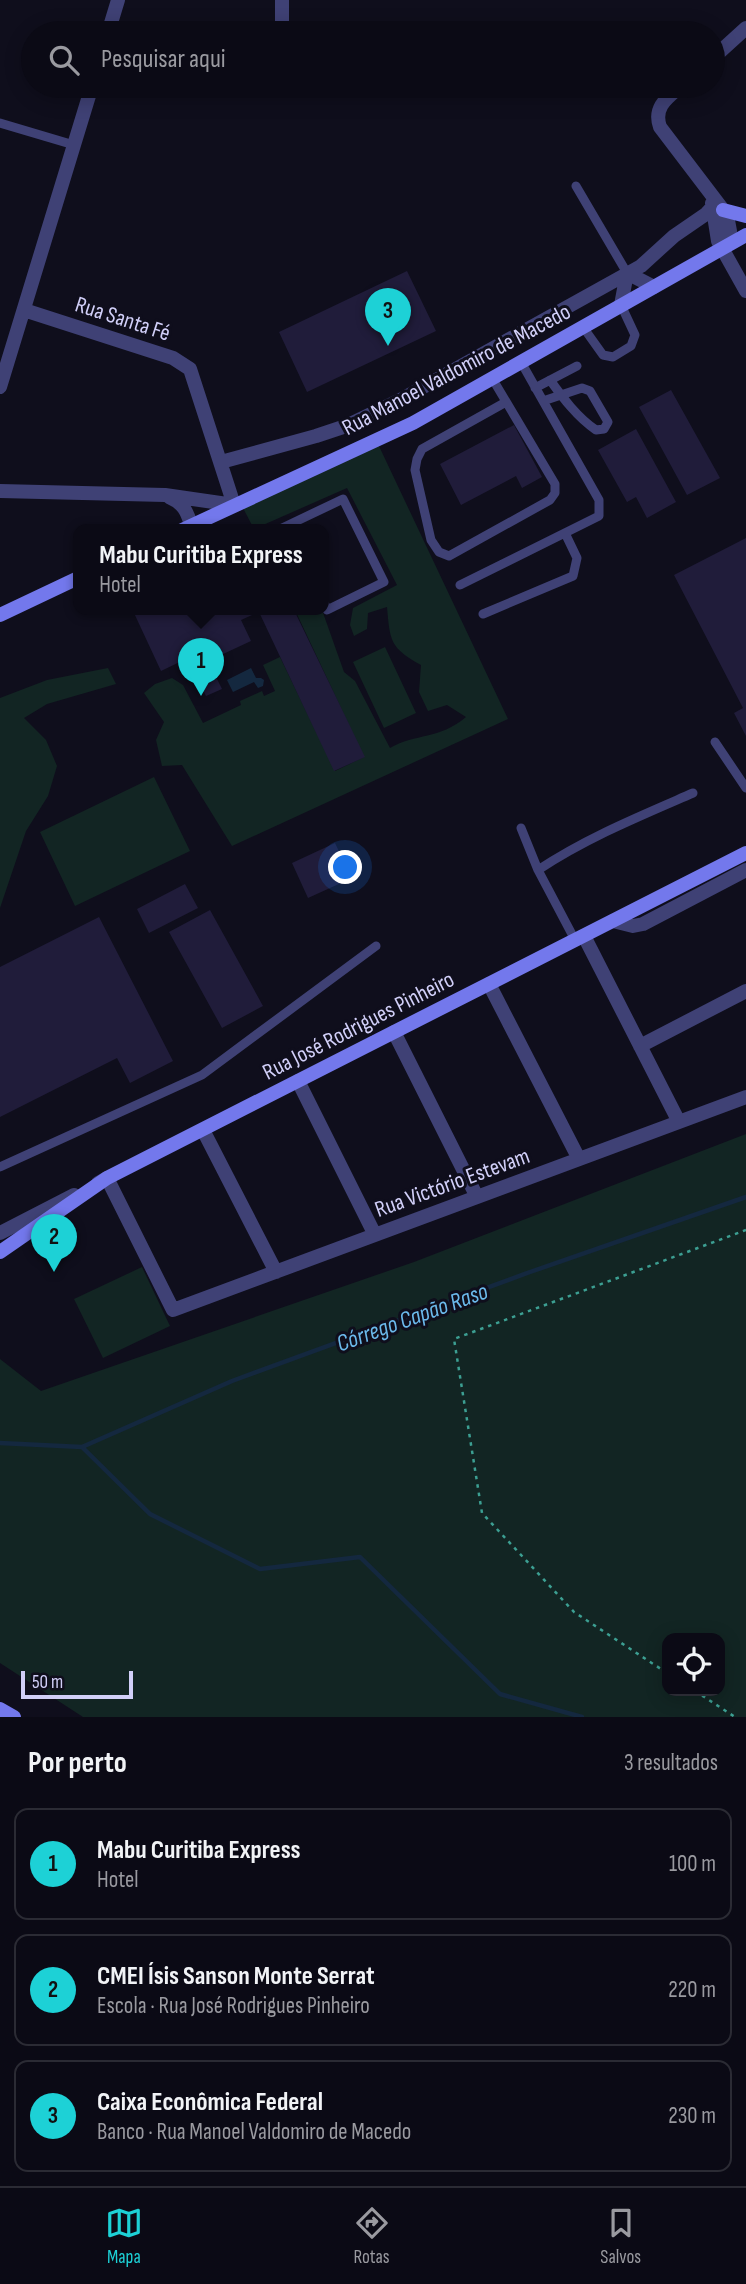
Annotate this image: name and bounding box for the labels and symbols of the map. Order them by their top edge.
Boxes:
pin: 3 [365,288,411,346]
street label: Rua Santa Fé [72,290,174,347]
street label: Rua Manoel Valdomiro de Macedo [337,298,576,442]
pin: 1 [178,638,224,696]
your location [328,850,362,884]
street label: Rua José Rodrigues Pinheiro [258,965,459,1086]
street label: Rua Victório Estevam [371,1142,534,1224]
pin: 2 [31,1214,77,1272]
water label: Córrego Capão Raso [332,1277,492,1358]
scale bar [21,1668,133,1700]

